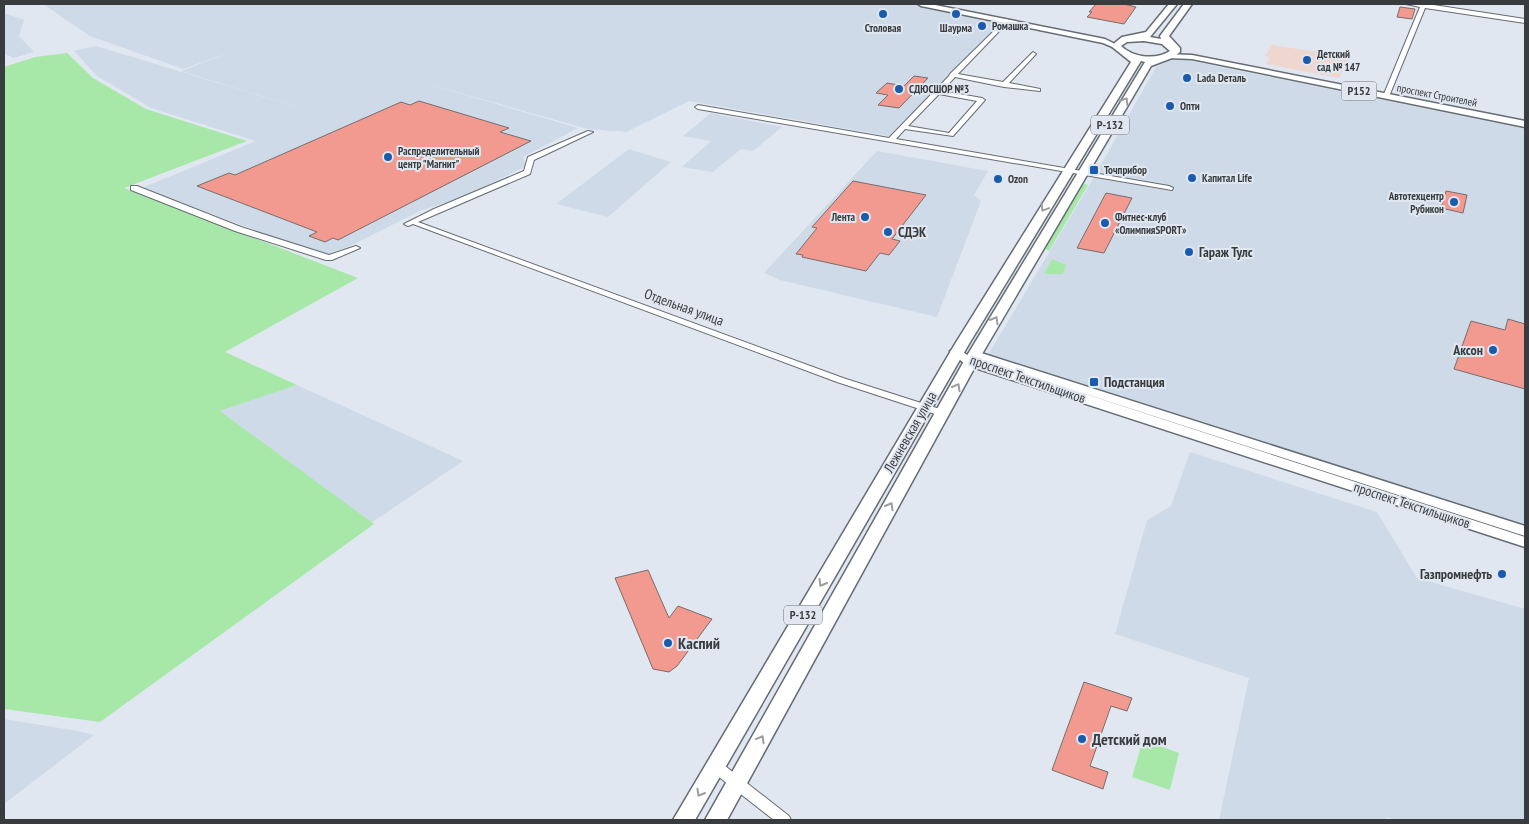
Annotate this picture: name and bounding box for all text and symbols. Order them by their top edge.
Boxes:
marker: Столовая [877,8,889,20]
marker: Шаурма [950,8,962,20]
place label: Ромашка [992,19,1029,33]
marker: Ромашка [976,20,988,32]
place label: Столовая [865,21,902,35]
place label: Шаурма [940,21,973,35]
place label: Детский сад № 147 [1317,47,1360,74]
marker: Детский сад № 147 [1301,54,1313,66]
place label: Lada Dеталь [1197,71,1247,85]
marker: Lada Dеталь [1181,72,1193,84]
street label: проспект Строителей [1396,80,1478,110]
place label: СДЮСШОР №3 [909,82,969,96]
road number: Р152 [1342,82,1376,100]
marker: СДЮСШОР №3 [893,83,905,95]
one-way arrow [1118,97,1128,106]
place label: Опти [1180,99,1200,113]
marker: Опти [1164,100,1176,112]
road number: Р-132 [1091,116,1129,134]
place label: Распределительный центр "Магнит" [398,144,480,171]
marker: Распределительный центр "Магнит" [382,151,394,163]
place label: Точприбор [1104,163,1147,177]
marker: Точприбор [1088,164,1100,176]
place label: Капитал Life [1202,171,1252,185]
place label: Ozon [1008,172,1028,186]
marker: Капитал Life [1186,172,1198,184]
marker: Ozon [992,173,1004,185]
place label: Автотехцентр Рубикон [1388,189,1444,216]
marker: Автотехцентр Рубикон [1448,196,1460,208]
one-way arrow [1041,203,1051,212]
place label: Лента [830,210,855,224]
place label: Фитнес-клуб «ОлимпияSPORT» [1115,210,1187,237]
marker: Лента [859,211,871,223]
marker: Фитнес-клуб «ОлимпияSPORT» [1099,217,1111,229]
place label: СДЭК [898,223,927,241]
marker: СДЭК [882,226,894,238]
place label: Гараж Тулс [1199,243,1253,261]
marker: Гараж Тулс [1183,246,1195,258]
street label: Отдельная улица [642,284,726,330]
one-way arrow [988,316,998,325]
place label: Аксон [1452,341,1483,359]
marker: Аксон [1487,344,1499,356]
street label: проспект Текстильщиков [968,351,1089,407]
place label: Подстанция [1104,373,1165,391]
marker: Подстанция [1088,376,1100,388]
one-way arrow [950,384,960,393]
street label: Лежневская улица [879,388,940,477]
street label: проспект Текстильщиков [1352,478,1473,532]
one-way arrow [884,502,894,511]
place label: Газпромнефть [1420,565,1492,583]
marker: Газпромнефть [1496,568,1508,580]
one-way arrow [818,578,828,587]
road number: Р-132 [784,606,822,624]
place label: Каспий [678,633,720,653]
marker: Каспий [662,637,674,649]
place label: Детский дом [1092,729,1167,749]
marker: Детский дом [1076,733,1088,745]
one-way arrow [755,736,765,745]
one-way arrow [696,788,706,797]

